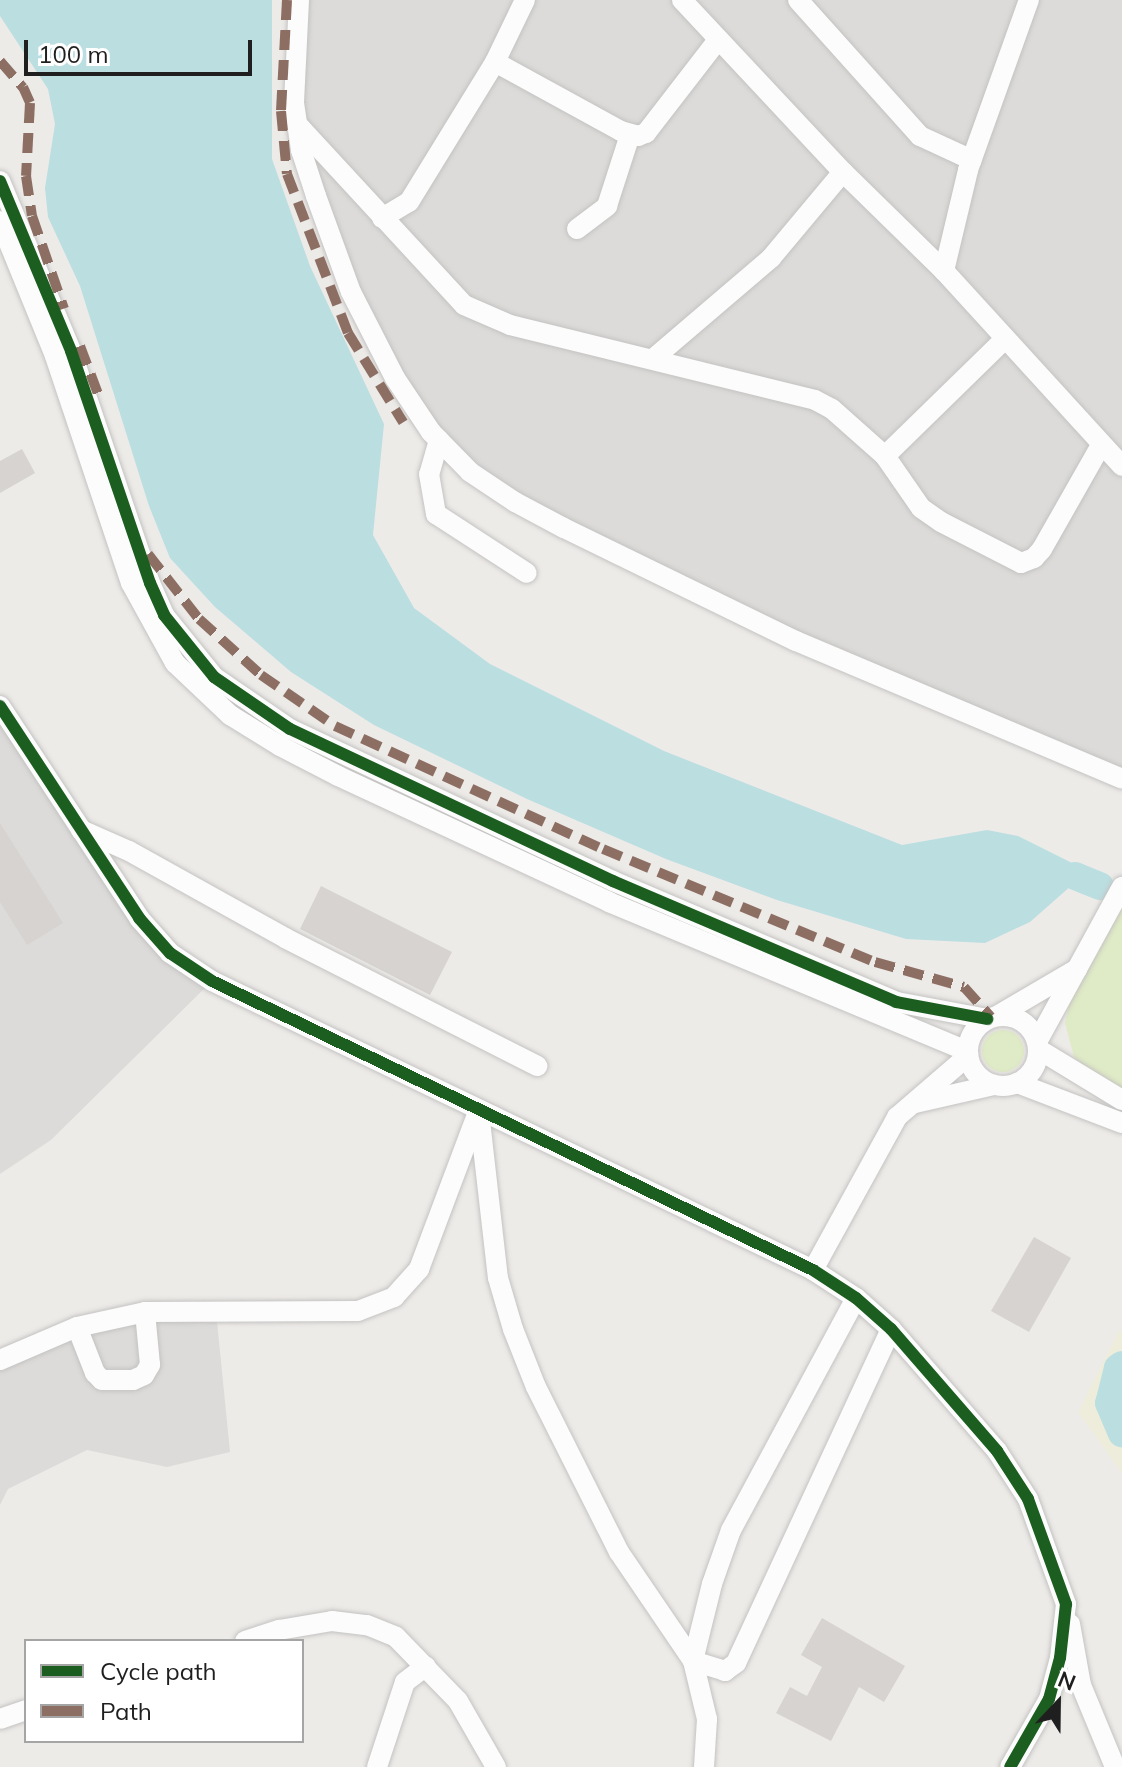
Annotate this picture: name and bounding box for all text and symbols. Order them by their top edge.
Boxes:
scale bar [28,24,256,74]
text: 100 m [38,39,109,69]
legend [24,1639,304,1743]
text: Cycle path [100,1656,217,1686]
north arrow [1018,1663,1098,1743]
text: N [1054,1665,1080,1697]
text: Path [100,1696,152,1726]

